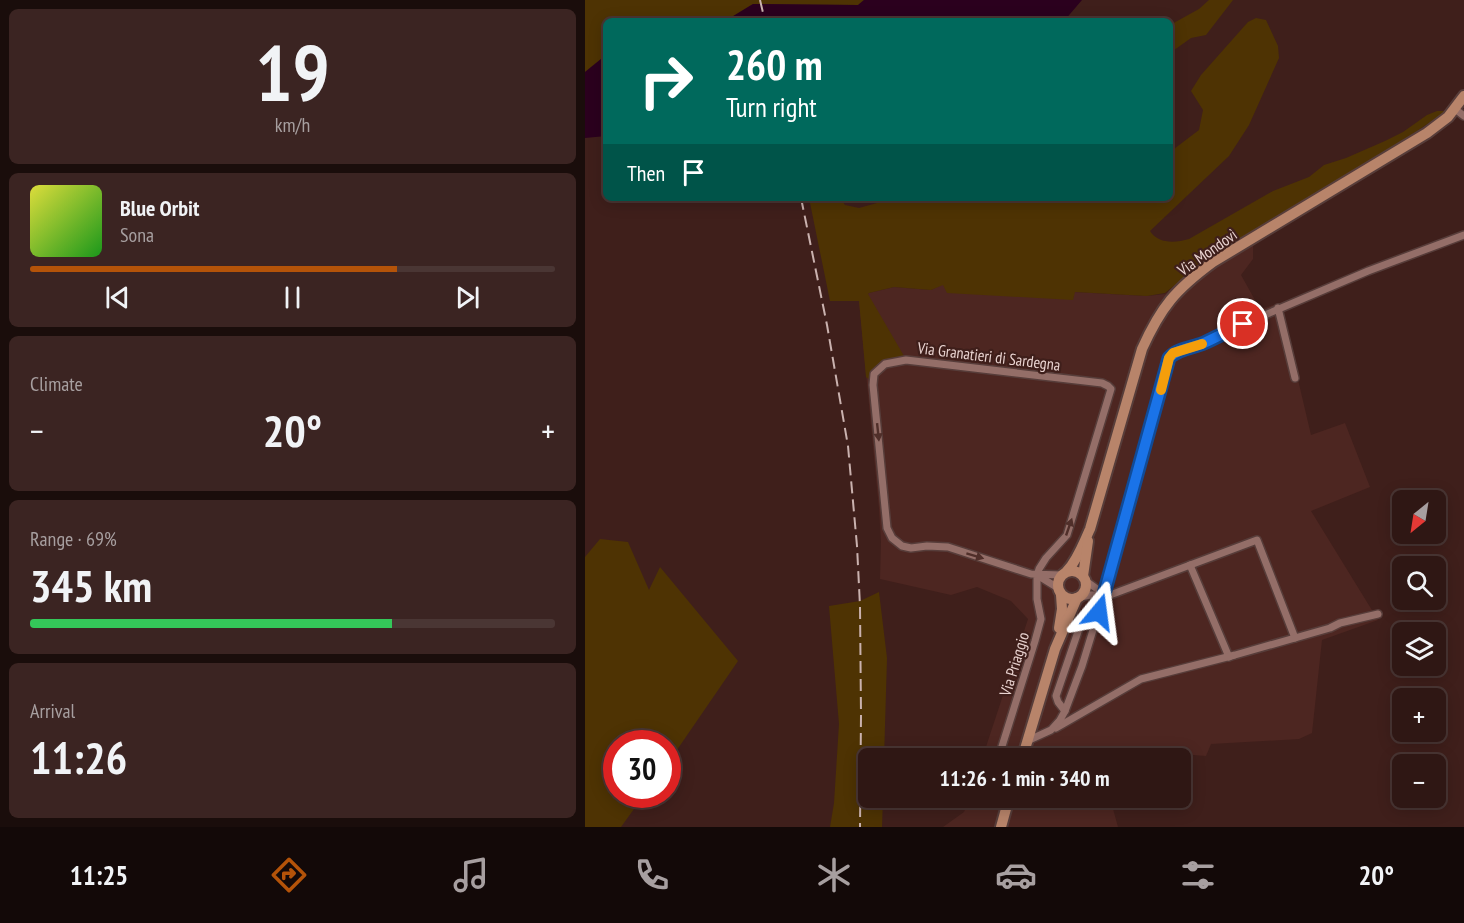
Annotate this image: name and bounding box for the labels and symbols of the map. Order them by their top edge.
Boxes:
street label: Via Mondovì [1173,224,1241,280]
pin [1217,298,1268,349]
street label: Via Granatieri di Sardegna [915,337,1062,375]
one-way arrow [873,422,883,441]
north arrow [1392,490,1446,544]
one-way arrow [1065,518,1074,536]
one-way arrow [966,552,984,561]
position arrow [1067,580,1131,644]
street label: Via Priaggio [995,629,1033,699]
speed limit sign: 30 [603,730,681,808]

